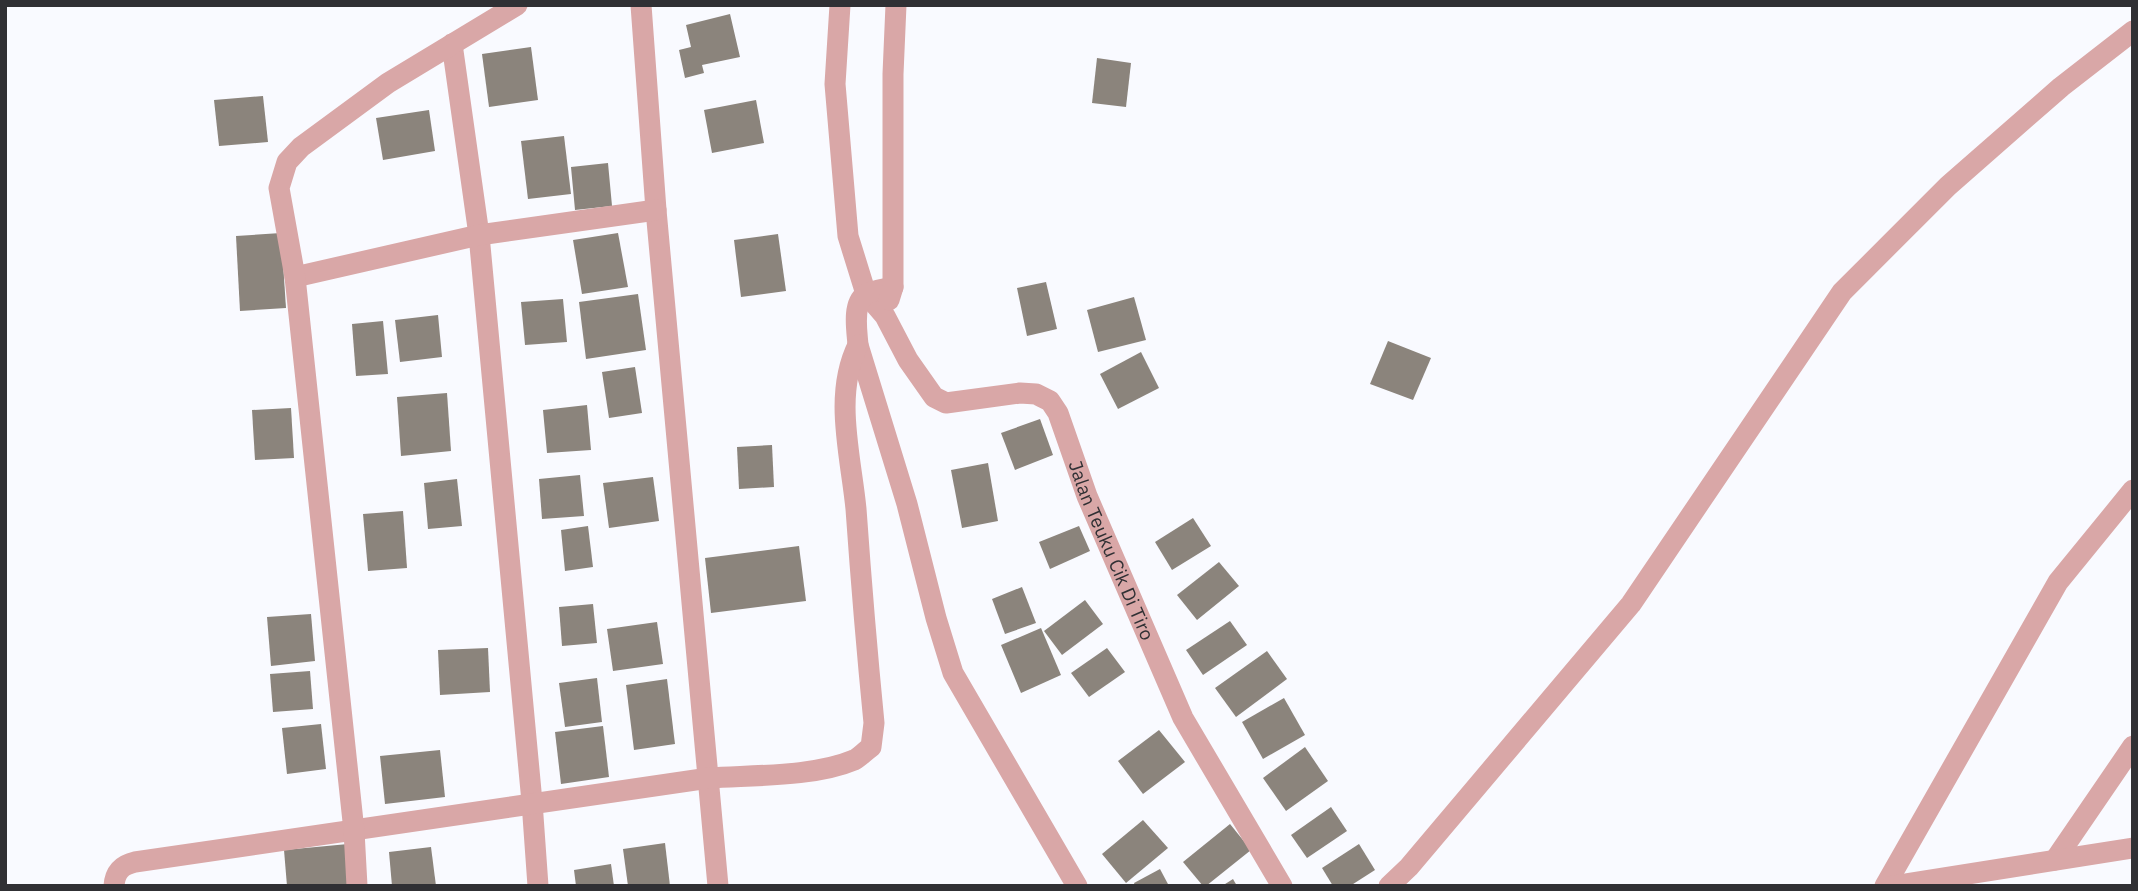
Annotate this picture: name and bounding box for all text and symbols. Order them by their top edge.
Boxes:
street label: Jalan Teuku Cik Di Tiro [1064,457,1160,644]

